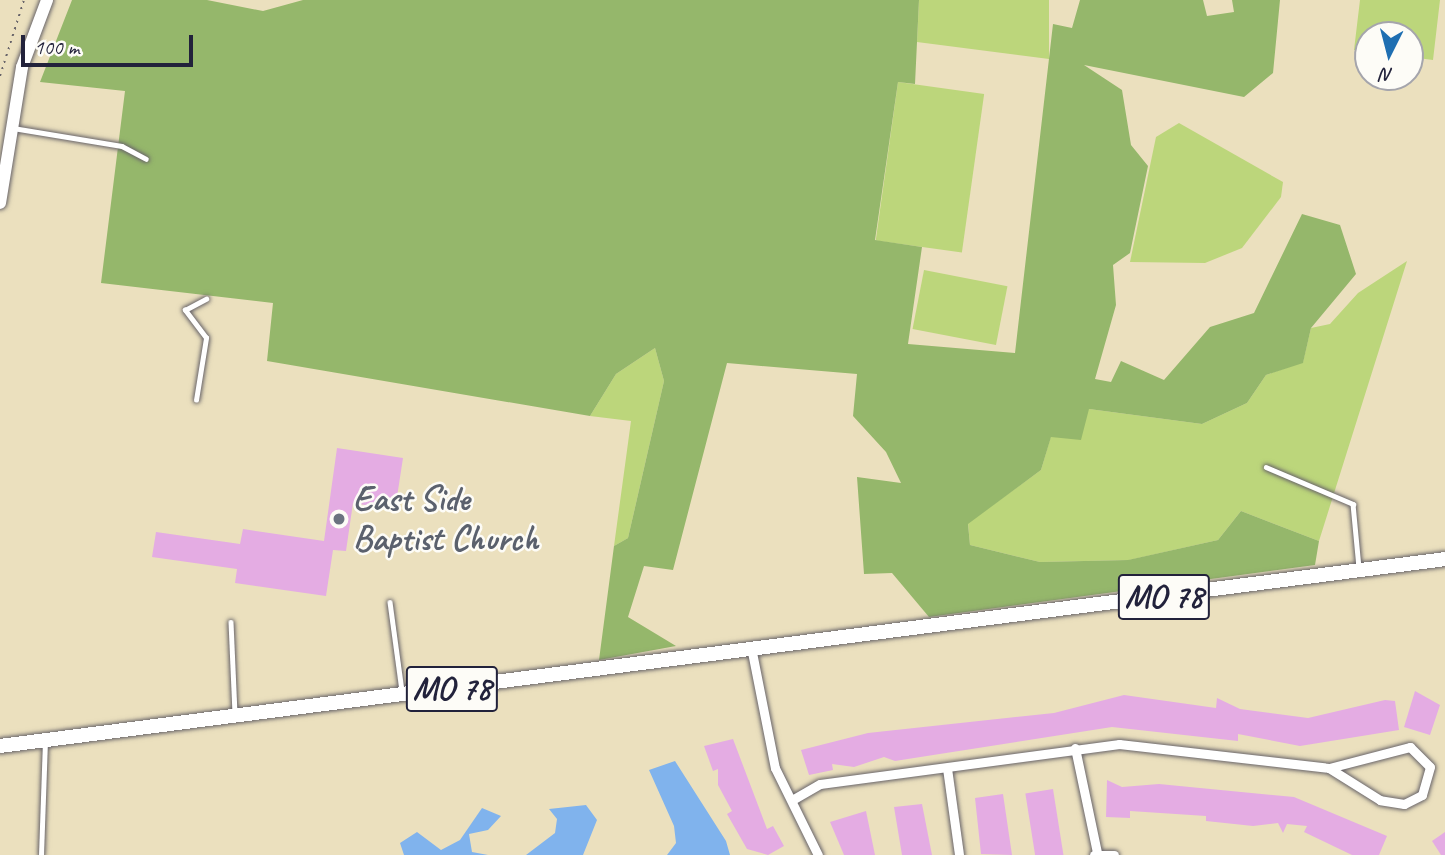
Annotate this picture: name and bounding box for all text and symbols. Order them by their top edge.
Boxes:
scale bar [24,21,196,65]
north arrow [1354,21,1424,91]
text: 100 m [34,34,79,60]
text: N [1380,62,1394,87]
place label: East Side Baptist Church [353,478,540,560]
marker: East Side Baptist Church [331,511,347,527]
road number: MO 78 [1117,568,1211,626]
road number: MO 78 [405,660,499,718]

